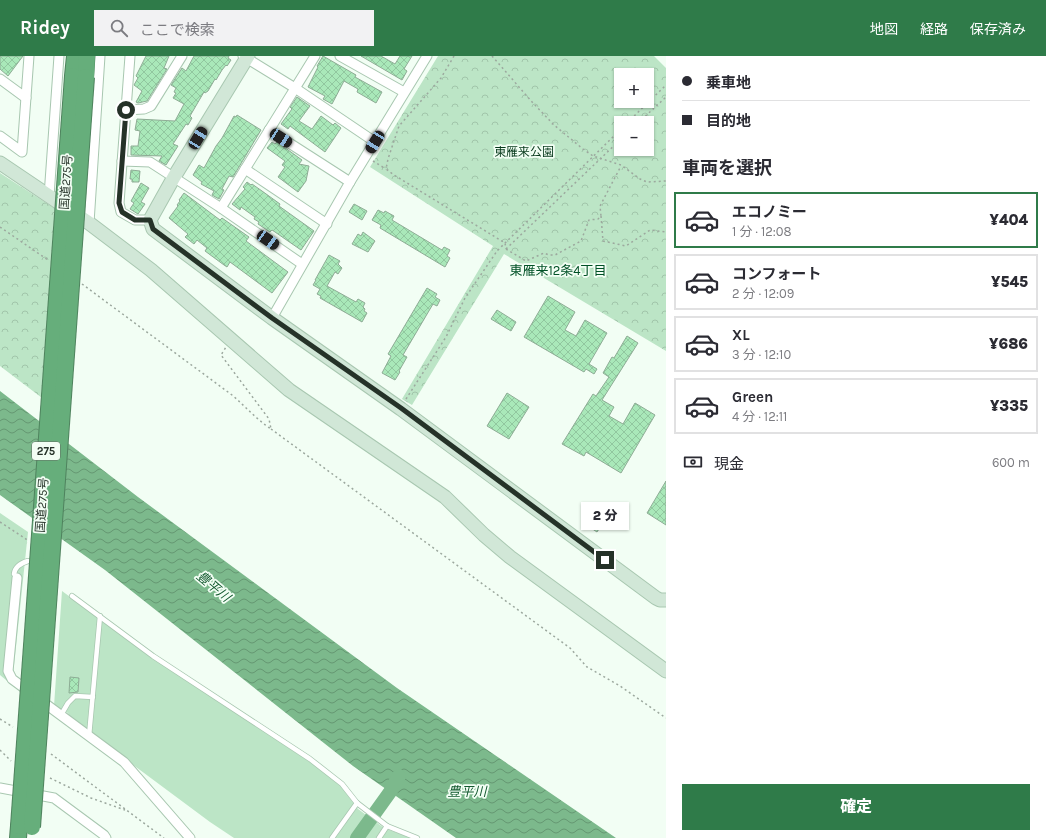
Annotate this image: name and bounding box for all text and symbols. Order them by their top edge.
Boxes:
search box [94,10,374,46]
text: Ridey [20,17,70,39]
icon: search [108,17,130,39]
text: ここで検索 [140,21,215,39]
text: 地図 [870,21,898,38]
text: 経路 [920,21,948,38]
text: 保存済み [970,21,1026,38]
map controls [614,68,654,156]
button: + [614,68,654,108]
text: 乗車地 [706,74,751,92]
route start [117,101,135,119]
text: 目的地 [706,112,751,130]
button: − [614,116,654,156]
car [187,125,209,151]
car [268,126,294,150]
car [364,129,386,155]
park label: 東雁来公園 [494,145,554,159]
street label: 国道275号 [57,154,75,210]
text: 車両を選択 [682,157,772,179]
icon: car [684,202,720,238]
text: エコノミー [732,203,807,221]
text: ¥404 [989,211,1028,229]
text: 1 分 · 12:08 [732,224,791,239]
car [255,228,281,252]
district label: 東雁来12条4丁目 [509,263,607,278]
icon: car [684,264,720,300]
text: コンフォート [732,265,822,283]
text: ¥545 [991,273,1028,291]
text: 2 分 · 12:09 [732,286,794,301]
icon: car [684,326,720,362]
text: XL [732,326,750,344]
text: ¥686 [989,335,1028,353]
text: 3 分 · 12:10 [732,347,791,362]
icon: car [684,388,720,424]
text: Green [732,388,773,406]
text: ¥335 [990,397,1028,415]
text: 4 分 · 12:11 [732,409,787,424]
road number: 275 [32,442,60,460]
icon: cash [682,451,704,473]
text: 現金 [714,455,744,473]
text: 600 m [992,455,1030,470]
street label: 国道275号 [33,477,51,533]
callout: 2 分 [581,502,629,530]
text: 2 分 [593,508,617,523]
route end [596,551,614,569]
water label: 豊平川 [194,568,235,606]
water label: 豊平川 [447,784,488,799]
button: 確定 [682,784,1030,830]

